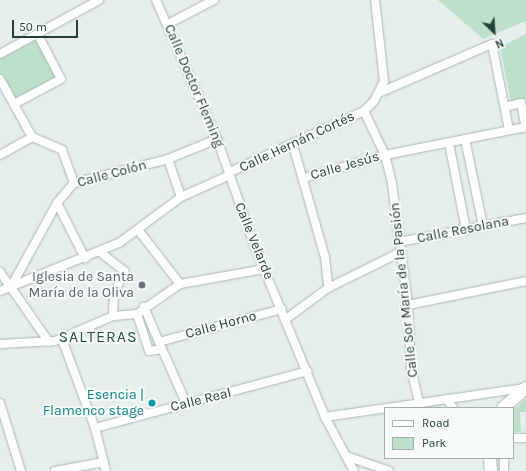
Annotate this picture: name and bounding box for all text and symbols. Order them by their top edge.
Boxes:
scale bar [14,12,80,38]
north arrow [474,12,514,52]
text: 50 m [19,20,47,34]
street label: Calle Doctor Fleming [160,22,228,150]
text: N [493,36,506,51]
street label: Calle Hernán Cortés [237,108,357,176]
street label: Calle Jesús [309,148,381,184]
street label: Calle Colón [76,157,148,191]
street label: Calle Velarde [231,200,277,282]
street label: Calle Sor María de la Pasión [386,202,422,378]
street label: Calle Resolana [416,213,510,247]
place label: Iglesia de Santa María de la Oliva [29,269,134,302]
marker: Iglesia de Santa María de la Oliva [137,280,147,290]
street label: Calle Horno [184,307,258,343]
district label: SALTERAS [58,327,138,347]
street label: Calle Real [169,384,233,416]
place label: Esencia | Flamenco stage [43,387,144,420]
marker: Esencia | Flamenco stage [147,398,157,408]
legend [384,407,514,459]
text: Road [422,416,450,430]
text: Park [422,436,446,450]

